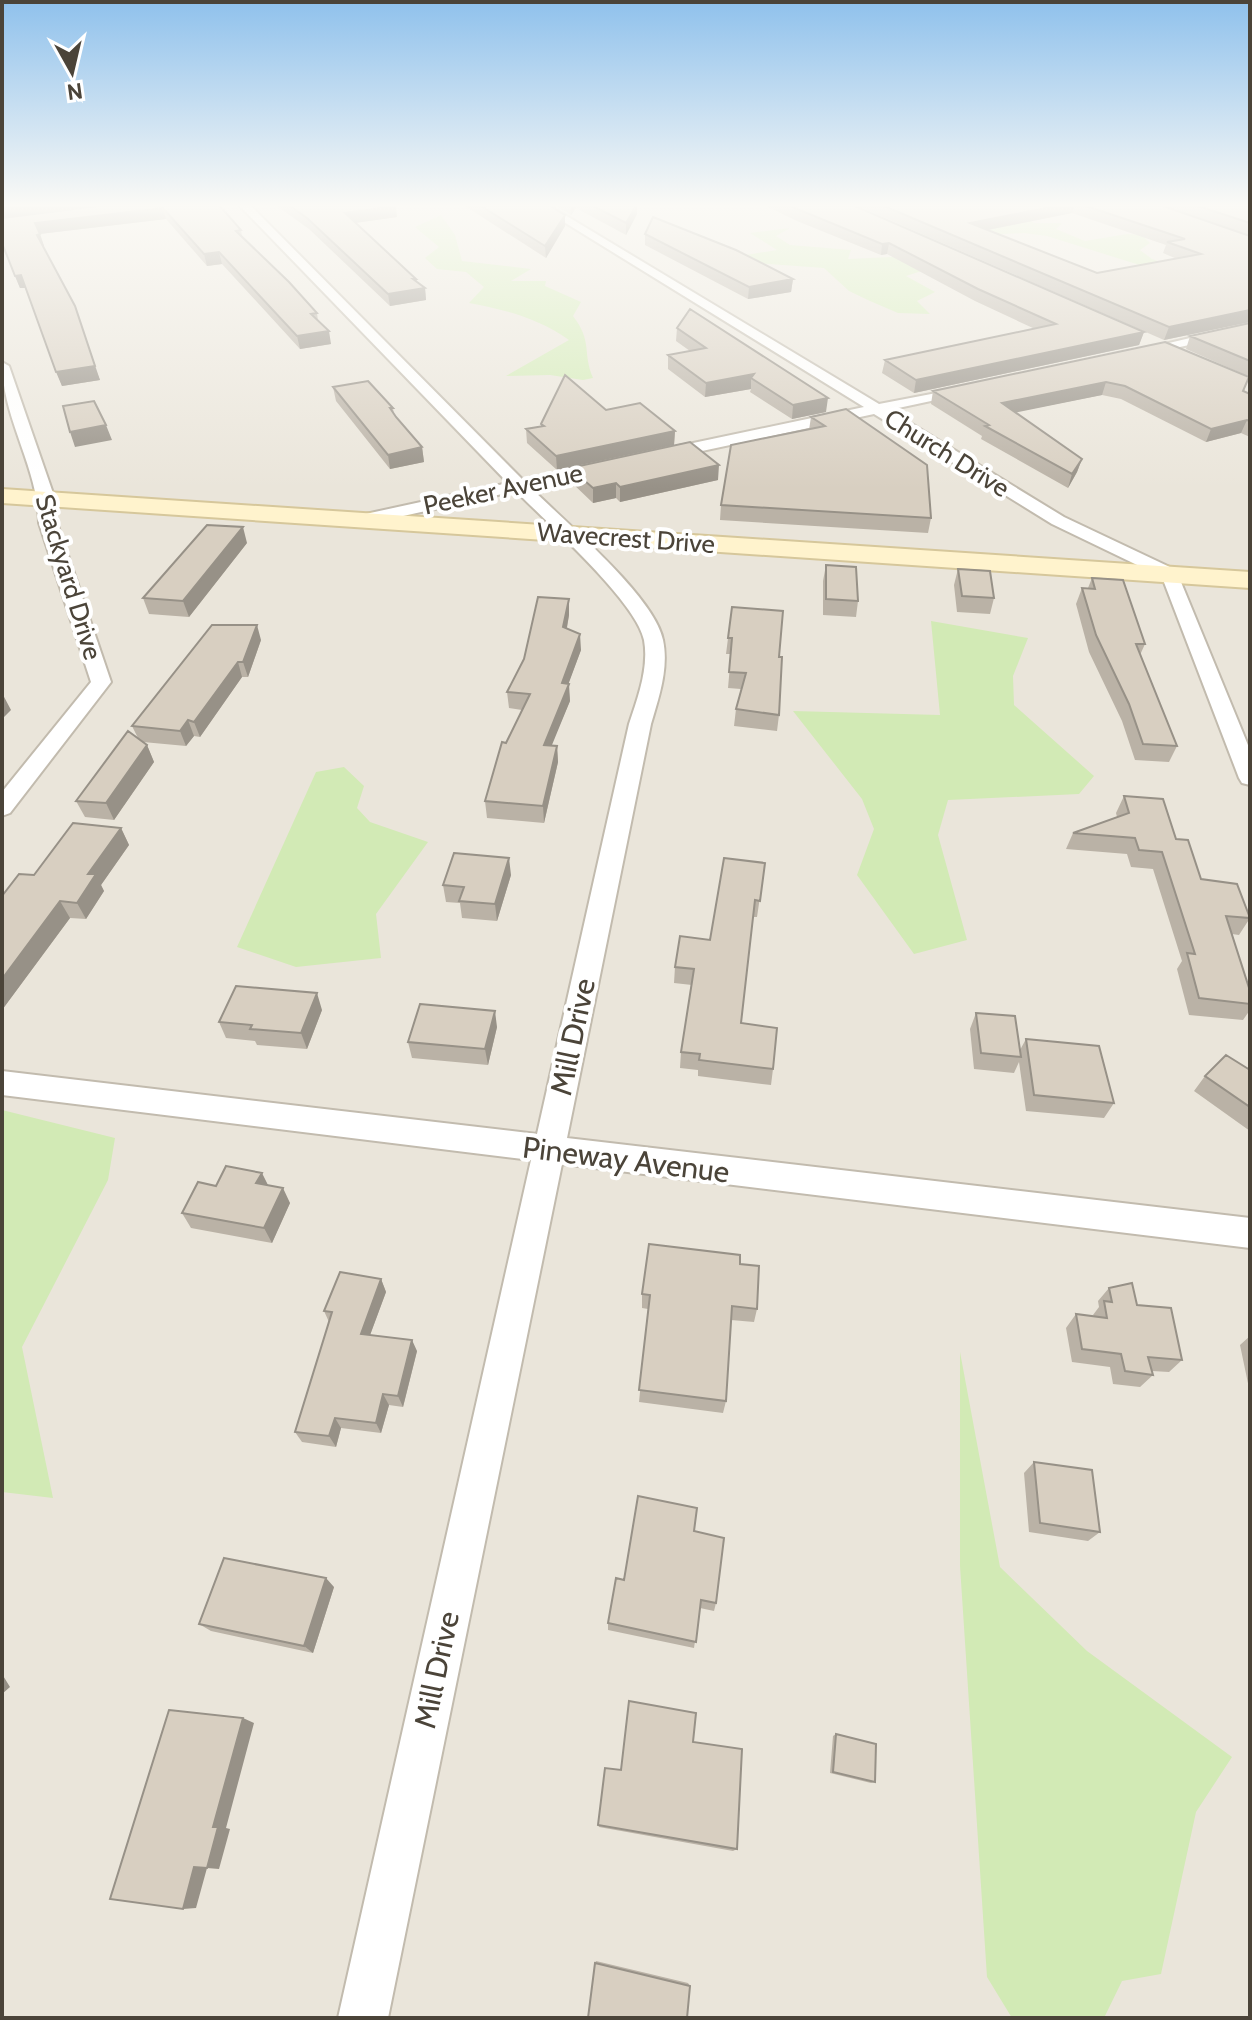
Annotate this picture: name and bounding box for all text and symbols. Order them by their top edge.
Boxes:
north arrow [32,32,112,112]
text: N [65,77,84,106]
street label: Church Drive [878,402,1016,504]
street label: Peeker Avenue [420,457,586,521]
street label: Stackyard Drive [29,490,109,664]
street label: Wavecrest Drive [536,516,716,560]
street label: Mill Drive [542,975,603,1099]
street label: Pineway Avenue [521,1128,732,1191]
street label: Mill Drive [406,1608,467,1732]

